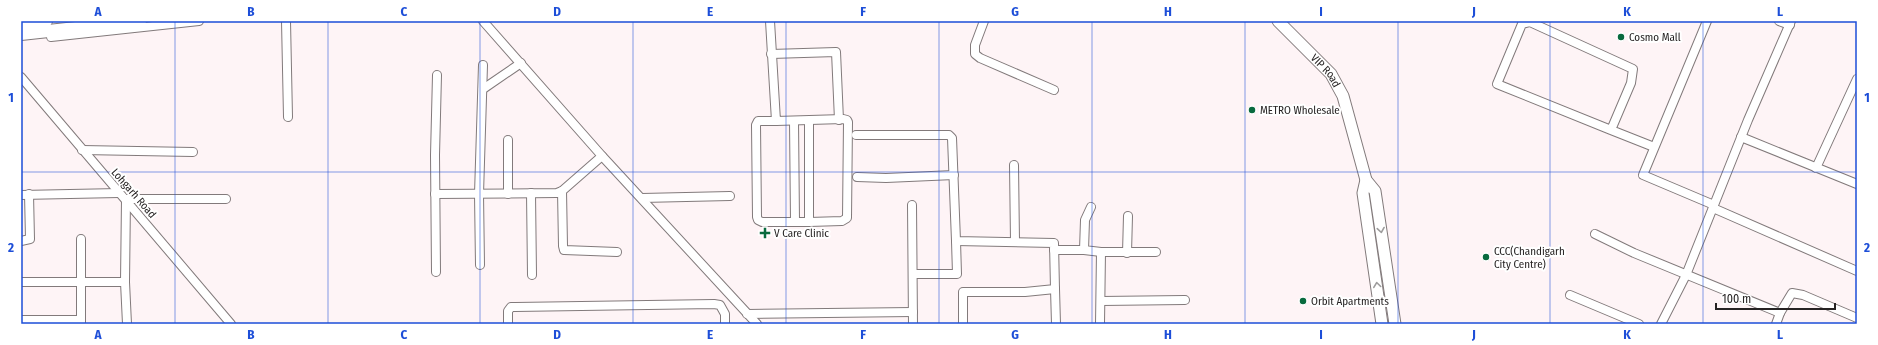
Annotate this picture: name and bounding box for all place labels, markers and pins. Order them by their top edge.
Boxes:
place label: Cosmo Mall [1629,31,1681,44]
marker: Cosmo Mall [1616,32,1626,42]
place label: METRO Wholesale [1260,104,1340,117]
marker: METRO Wholesale [1247,105,1257,115]
marker: V Care Clinic [759,227,771,239]
place label: V Care Clinic [774,227,829,240]
place label: CCC(Chandigarh City Centre) [1494,245,1565,271]
marker: CCC(Chandigarh City Centre) [1481,252,1491,262]
place label: Orbit Apartments [1311,295,1389,308]
marker: Orbit Apartments [1298,296,1308,306]

